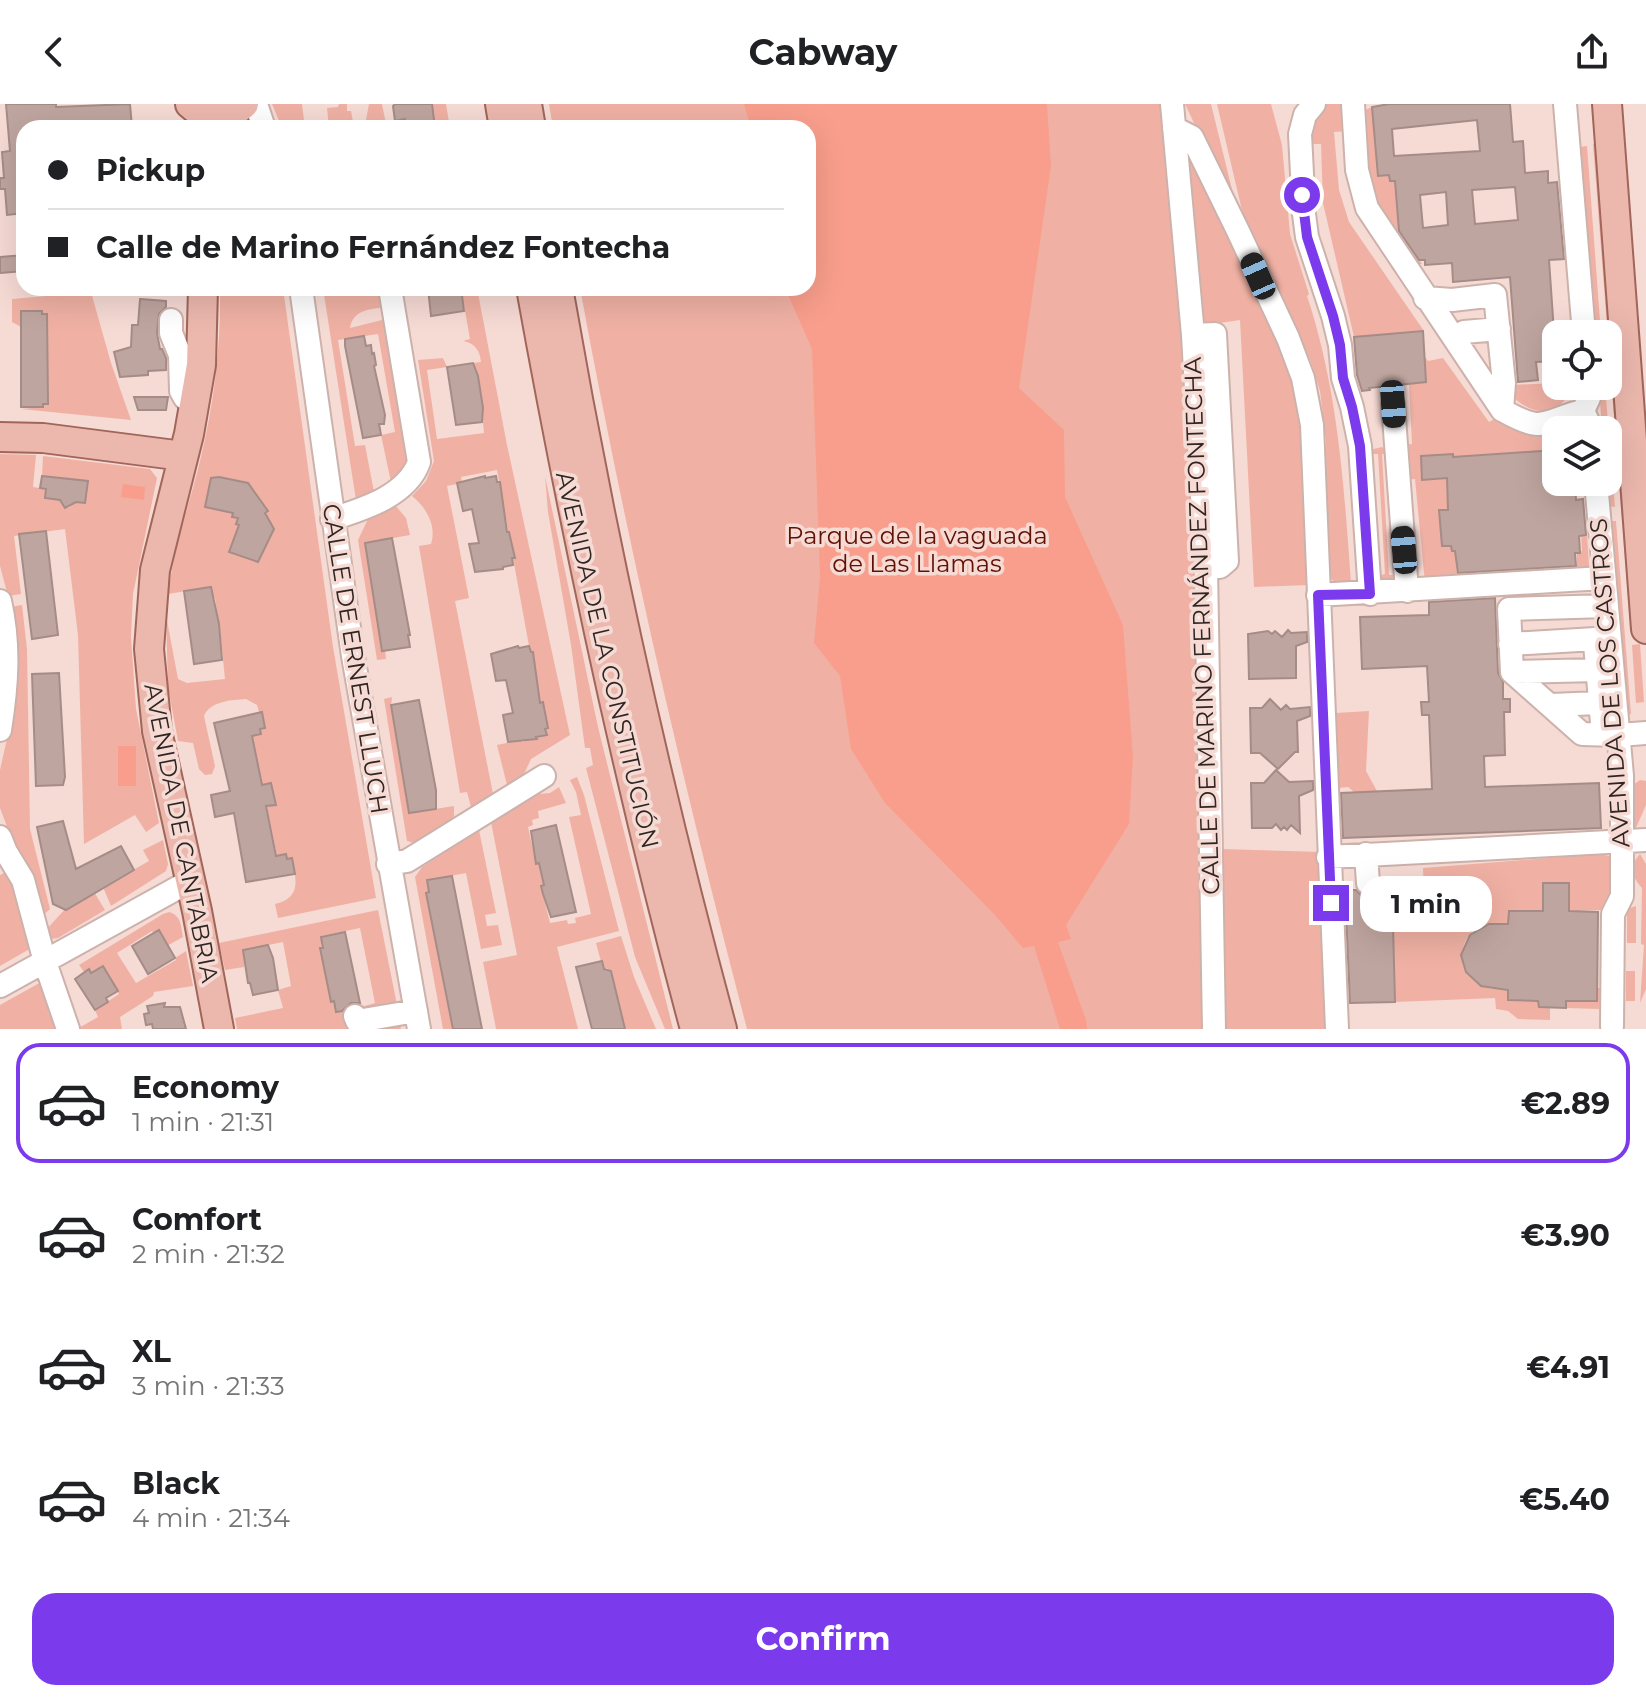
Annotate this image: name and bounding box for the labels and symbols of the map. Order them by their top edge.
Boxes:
route start [1284,177,1320,213]
car [1237,249,1279,303]
street label: CALLE DE MARINO FERNÁNDEZ FONTECHA [1178,356,1225,895]
car [1379,379,1407,429]
street label: AVENIDA DE LA CONSTITUCIÓN [550,468,665,851]
street label: CALLE DE ERNEST LLUCH [317,502,394,816]
street label: AVENIDA DE LOS CASTROS [1584,517,1635,849]
park label: Parque de la vaguada de Las Llamas [786,521,1048,578]
car [1390,525,1418,575]
street label: AVENIDA DE CANTABRIA [138,681,225,986]
callout: 1 min [1359,875,1491,931]
route end [1313,885,1349,921]

